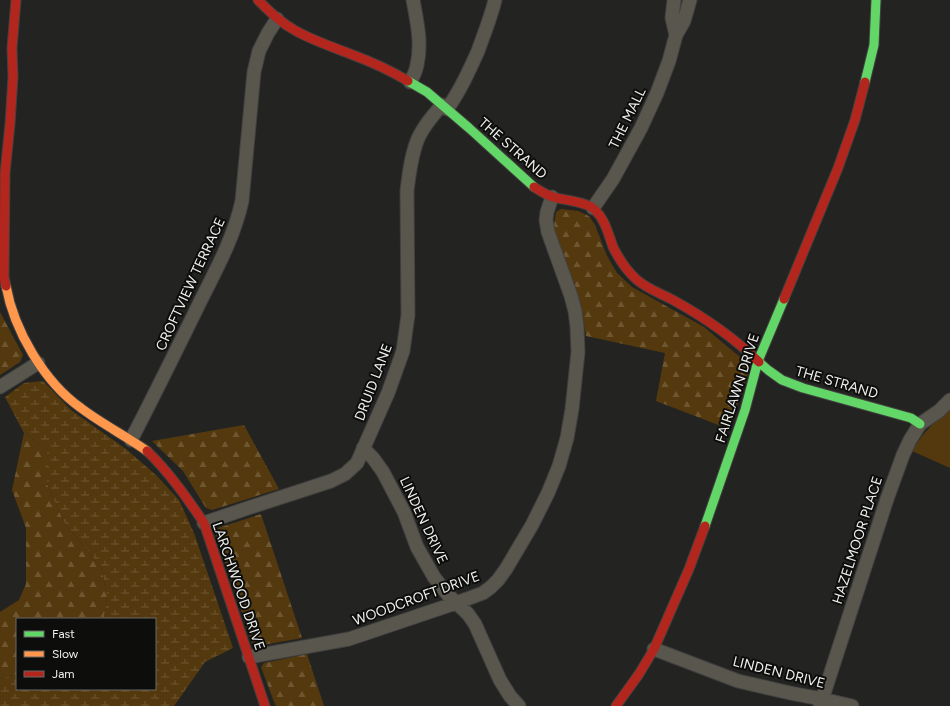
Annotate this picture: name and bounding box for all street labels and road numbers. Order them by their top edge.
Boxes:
street label: THE MALL [605,84,650,152]
street label: THE STRAND [475,114,550,183]
street label: CROFTVIEW TERRACE [152,215,229,353]
street label: FAIRLAWN DRIVE [712,331,763,445]
street label: DRUID LANE [351,341,396,423]
street label: THE STRAND [794,363,880,402]
street label: LINDEN DRIVE [396,474,451,567]
street label: HAZELMOOR PLACE [829,474,886,606]
street label: LARCHWOOD DRIVE [209,520,268,653]
street label: WOODCROFT DRIVE [351,568,482,629]
street label: LINDEN DRIVE [731,653,827,692]

